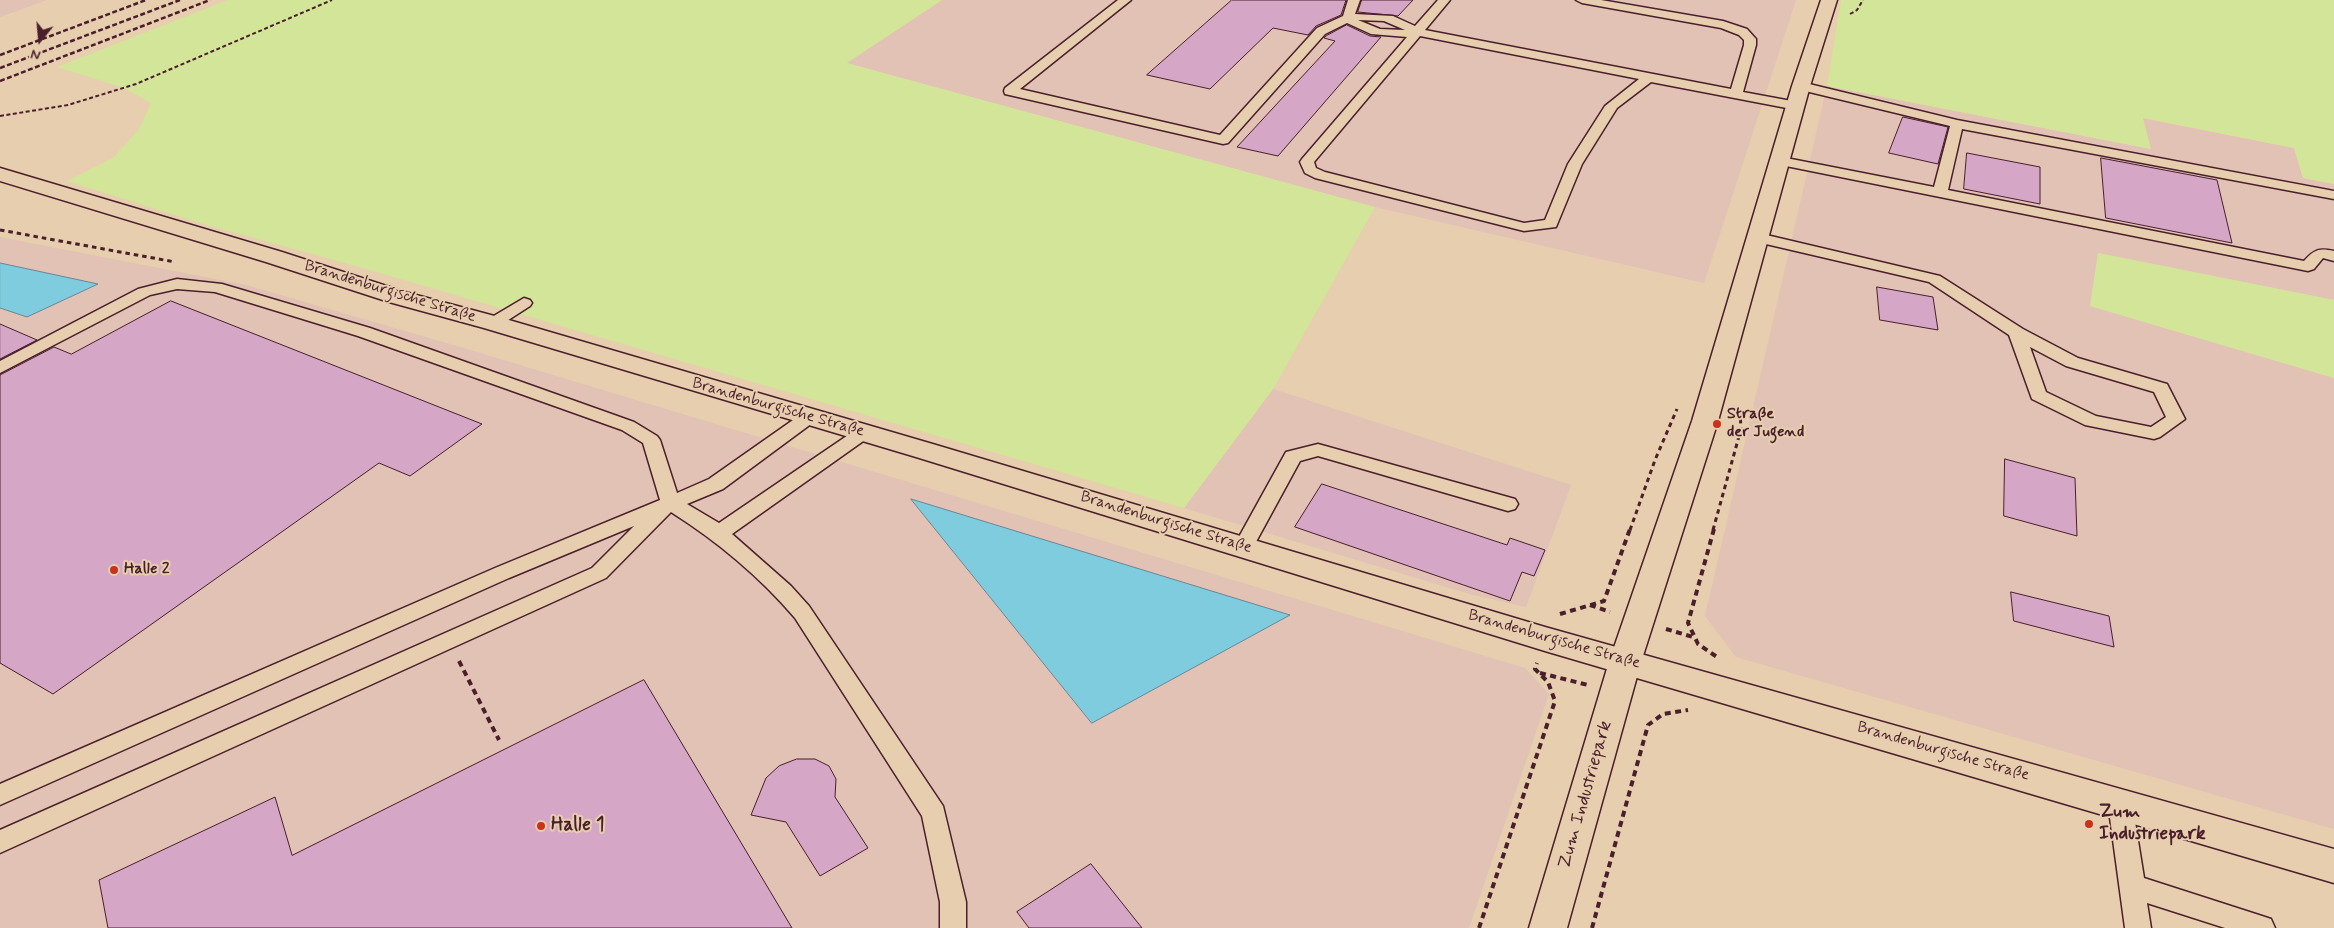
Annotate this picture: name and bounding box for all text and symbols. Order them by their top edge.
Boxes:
north arrow [15,15,65,65]
text: N [29,44,43,64]
street label: Brandenburgische Straße [302,257,478,327]
street label: Brandenburgische Straße [690,374,866,442]
place label: Straße der Jugend [1727,405,1804,443]
marker: Straße der Jugend [1711,418,1723,430]
street label: Brandenburgische Straße [1078,488,1254,558]
place label: Halle 2 [124,560,170,580]
marker: Halle 2 [108,564,120,576]
street label: Brandenburgische Straße [1466,606,1642,674]
street label: Zum Industriepark [1554,718,1618,872]
street label: Brandenburgische Straße [1855,718,2031,786]
place label: Zum Industriepark [2099,802,2206,846]
place label: Halle 1 [551,815,604,837]
marker: Zum Industriepark [2083,818,2095,830]
marker: Halle 1 [535,820,547,832]

